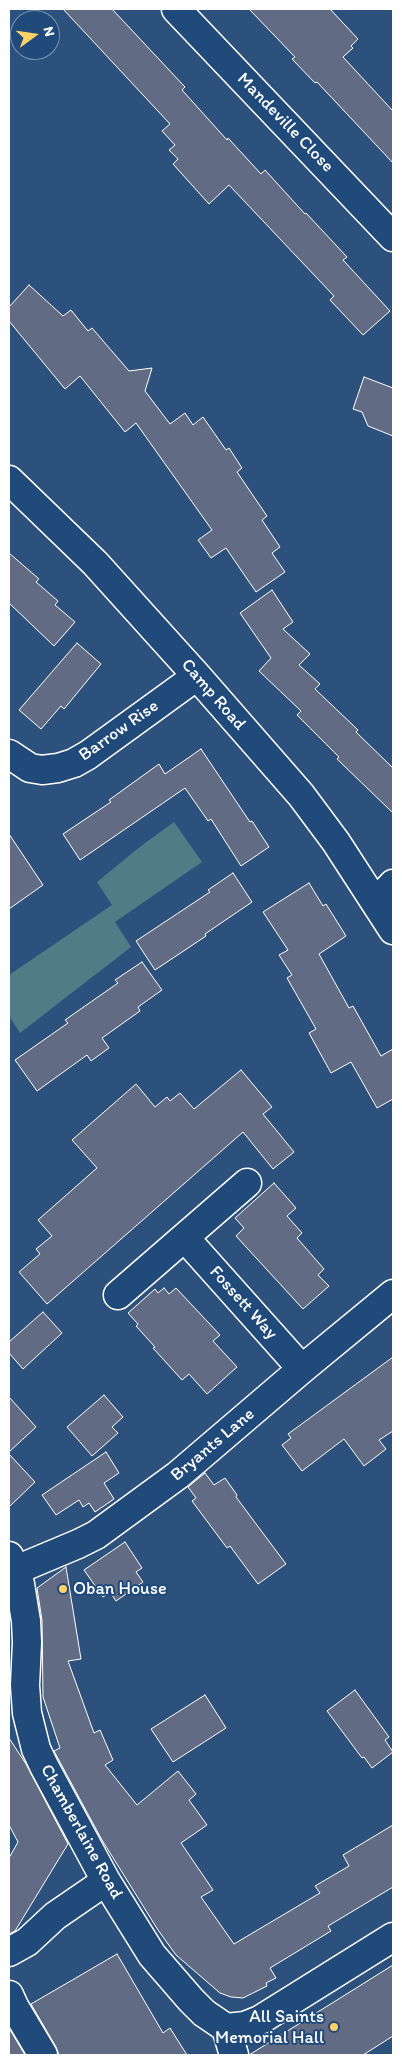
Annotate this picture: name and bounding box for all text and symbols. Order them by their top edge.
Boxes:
north arrow [10,10,60,60]
text: N [40,25,58,38]
street label: Mandeville Close [232,69,338,177]
street label: Camp Road [176,655,250,735]
street label: Barrow Rise [75,696,163,766]
street label: Fossett Way [204,1262,282,1344]
street label: Bryants Lane [167,1404,259,1486]
place label: Oban House [73,1578,167,1600]
marker: Oban House [57,1583,69,1595]
street label: Chamberlaine Road [35,1761,127,1903]
place label: All Saints Memorial Hall [215,2006,324,2048]
marker: All Saints Memorial Hall [328,2021,340,2033]

